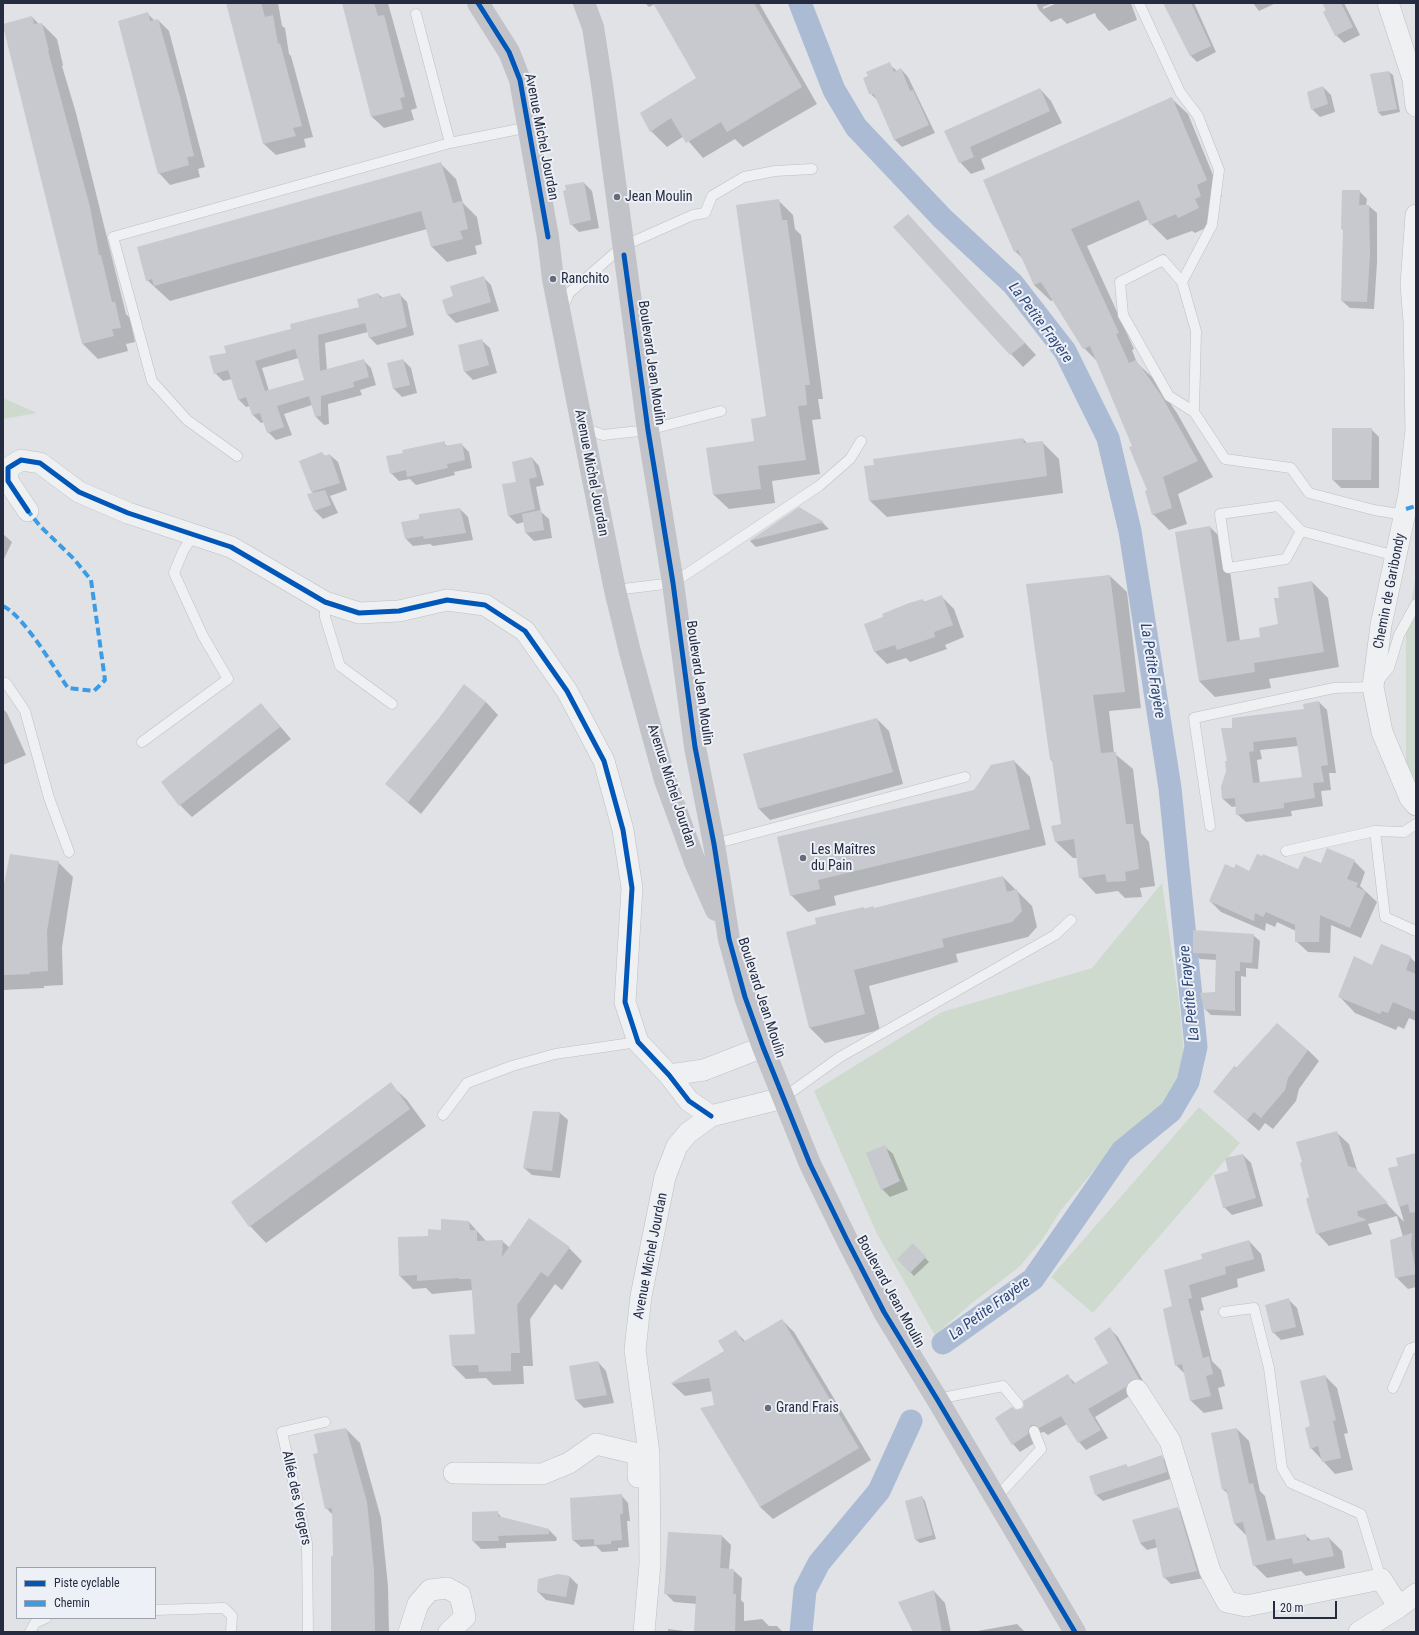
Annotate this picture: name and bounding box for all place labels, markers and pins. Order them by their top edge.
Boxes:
place label: Jean Moulin [625,189,693,205]
marker: Jean Moulin [612,192,622,202]
place label: Ranchito [561,271,609,287]
marker: Ranchito [548,274,558,284]
place label: Les Maîtres du Pain [811,842,876,874]
marker: Les Maîtres du Pain [798,853,808,863]
place label: Grand Frais [776,1400,839,1416]
marker: Grand Frais [763,1403,773,1413]

